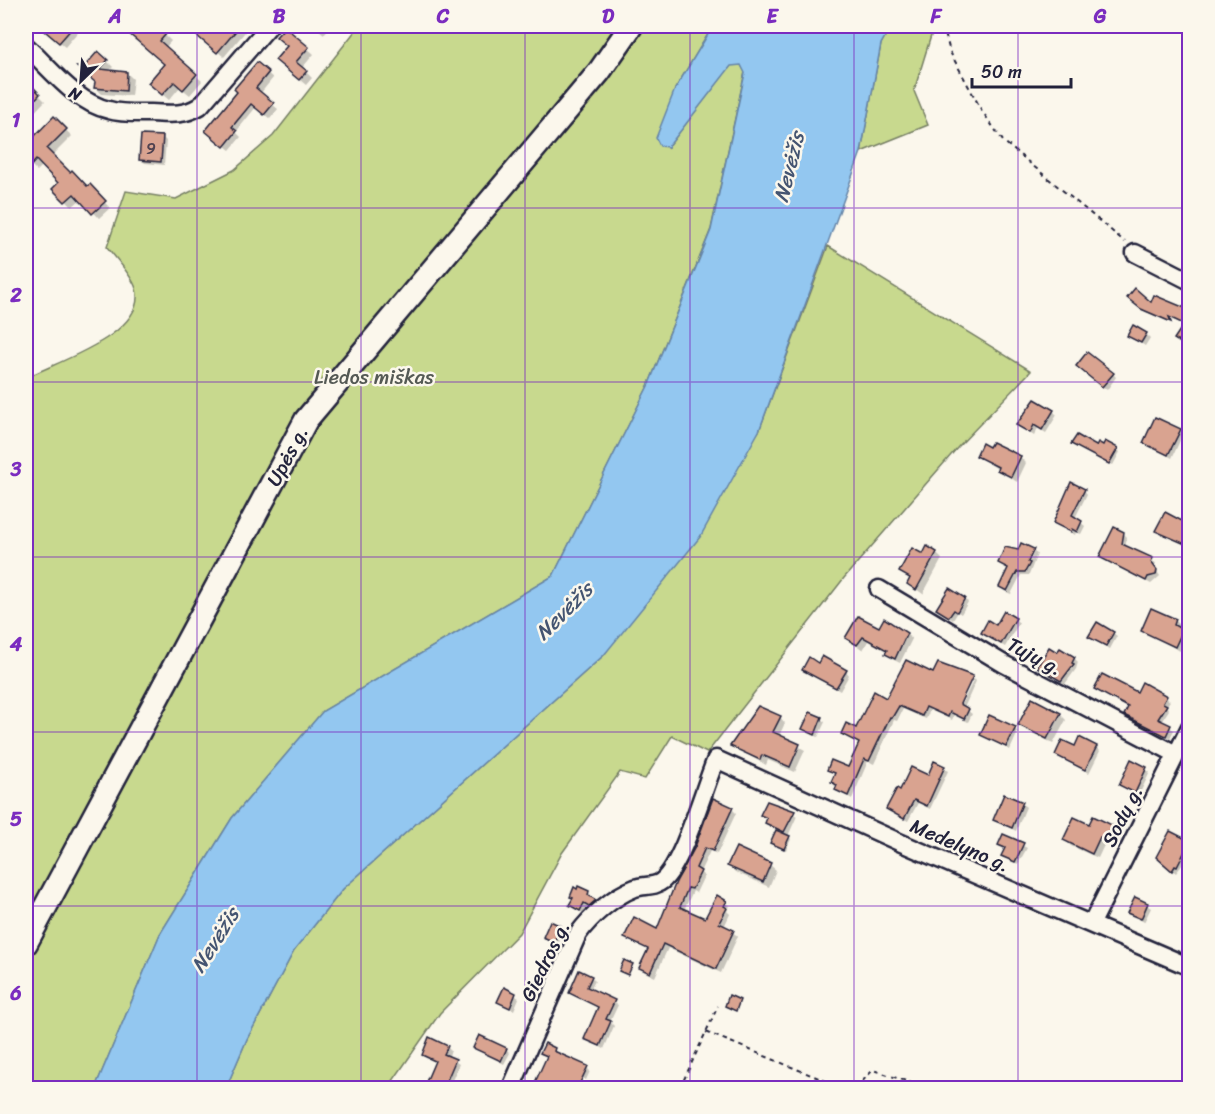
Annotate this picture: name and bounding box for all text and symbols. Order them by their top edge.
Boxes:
text: A [107,0,122,34]
text: B [273,0,286,34]
text: C [436,0,450,34]
text: D [602,0,615,34]
text: E [766,0,779,34]
text: F [930,0,943,34]
text: G [1093,0,1107,34]
north arrow [51,51,111,111]
scale bar [972,51,1071,89]
text: 50 m [981,56,1022,88]
text: N [63,78,87,110]
text: 1 [12,103,21,138]
water label: Nevėžis [762,126,817,206]
house number: 9 [146,134,156,163]
text: 2 [9,278,22,313]
park label: Liedos miškas [314,360,435,395]
street label: Upės g. [257,419,318,493]
text: 3 [10,452,22,487]
water label: Nevėžis [525,571,604,650]
text: 4 [9,627,23,662]
street label: Tujų g. [1001,627,1069,686]
street label: Sodų g. [1092,779,1153,853]
text: 5 [10,802,22,837]
street label: Medelyno g. [904,809,1015,882]
water label: Nevėžis [180,898,251,980]
street label: Giedros g. [511,915,580,1008]
text: 6 [9,976,22,1011]

